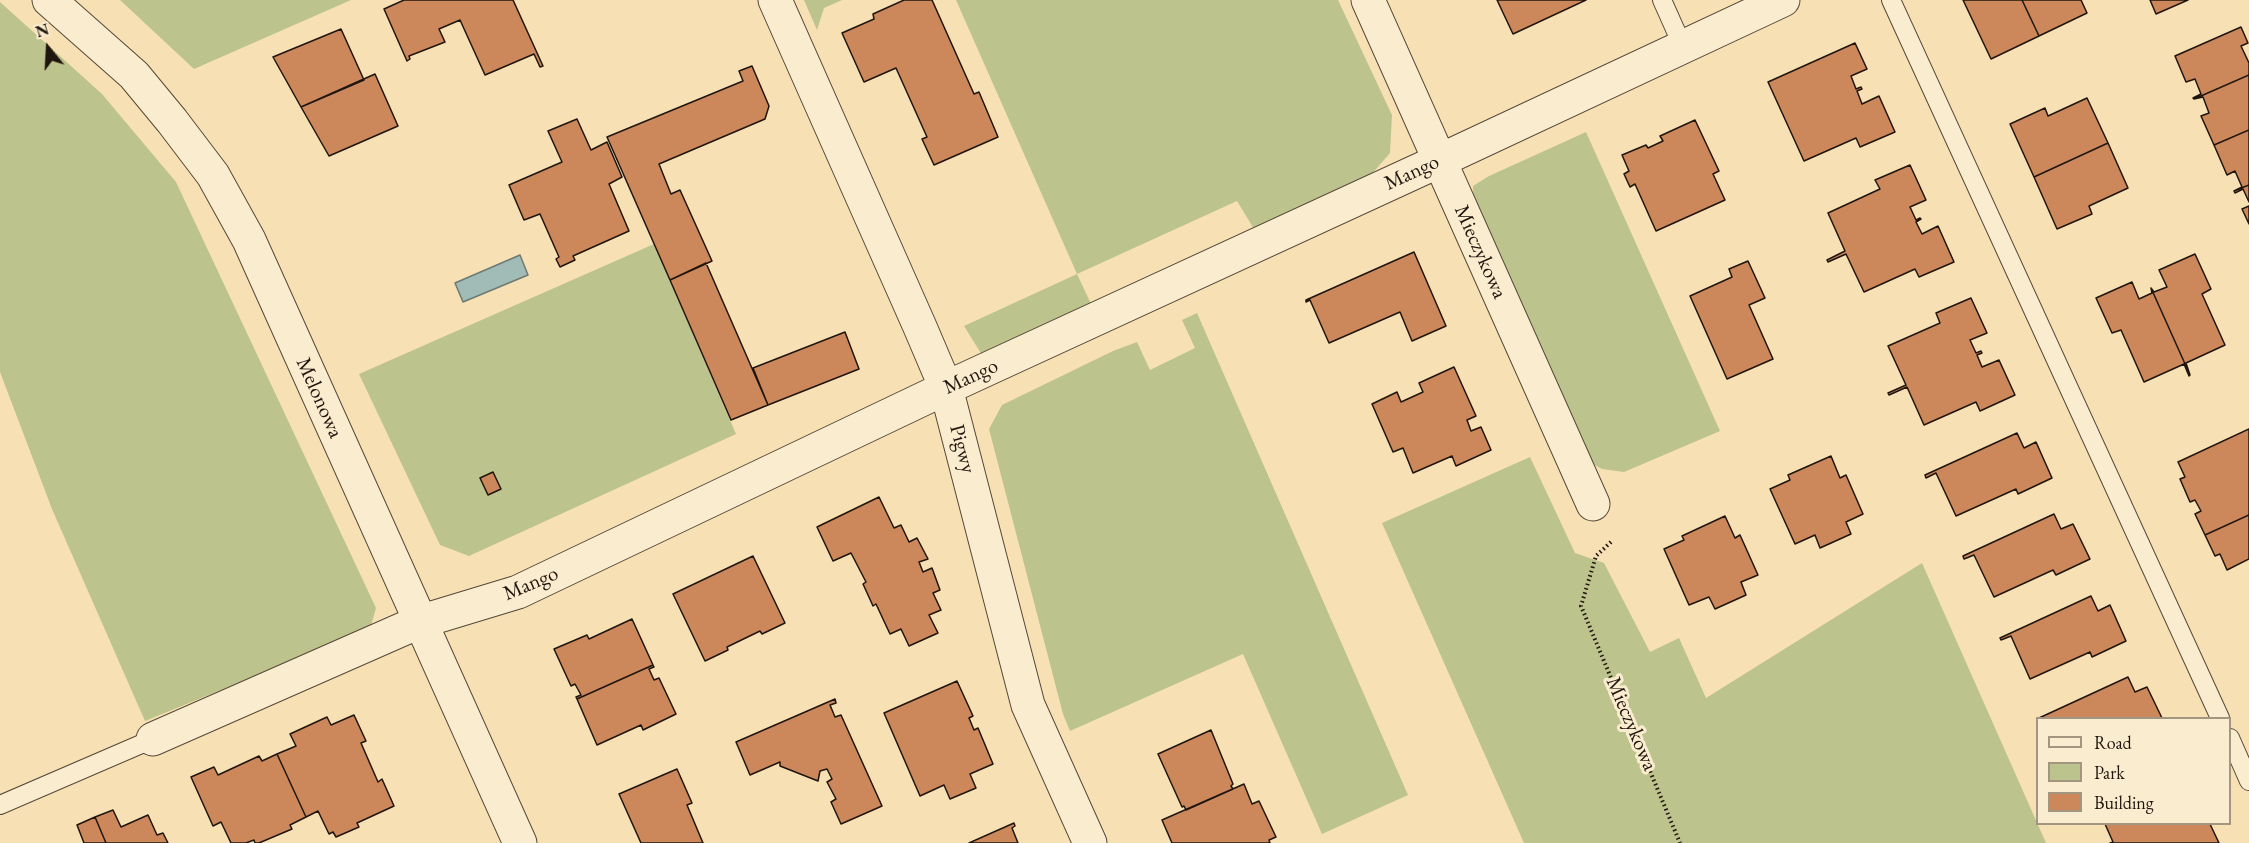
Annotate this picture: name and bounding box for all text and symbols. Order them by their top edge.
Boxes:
north arrow [18,18,78,78]
text: N [33,18,52,42]
street label: Mango [1381,149,1443,197]
street label: Mieczykowa [1448,201,1512,303]
street label: Mango [940,353,1002,401]
street label: Melonowa [290,354,348,442]
street label: Pigwy [943,422,981,476]
street label: Mango [500,561,562,607]
street label: Mieczykowa [1600,673,1662,775]
legend [2036,717,2231,825]
text: Road [2094,731,2132,754]
text: Park [2094,761,2125,784]
text: Building [2094,791,2154,814]

